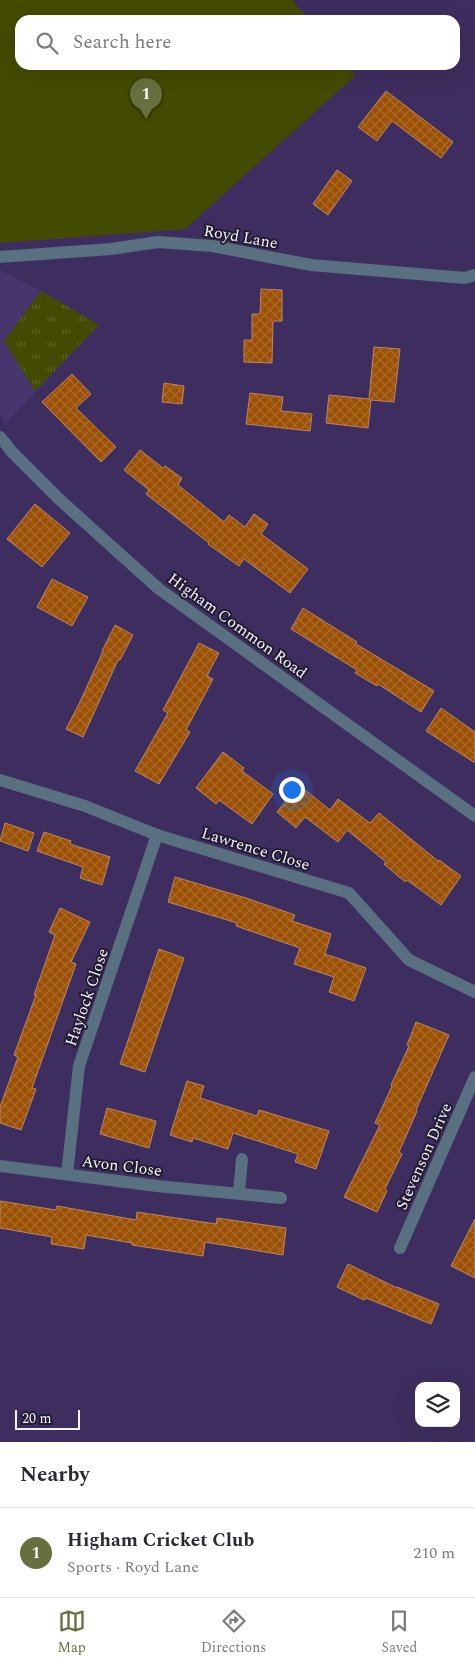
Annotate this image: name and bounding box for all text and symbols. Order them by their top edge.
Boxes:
search box [15,15,460,70]
text: Search here [73,28,172,57]
icon: search [33,29,61,57]
pin: 1 [130,78,162,119]
street label: Royd Lane [202,219,280,255]
street label: Higham Common Road [163,567,312,685]
your location [279,777,305,803]
street label: Lawrence Close [198,821,313,877]
street label: Haylock Close [59,945,115,1049]
street label: Stevenson Drive [390,1099,458,1214]
street label: Avon Close [80,1149,163,1183]
map controls [415,1382,460,1427]
button: layers [415,1382,460,1427]
scale bar [15,1407,80,1430]
text: 20 m [22,1408,52,1429]
text: Nearby [20,1459,90,1491]
text: Higham Cricket Club [67,1526,254,1555]
text: 1 [32,1541,40,1565]
text: 210 m [413,1541,455,1565]
text: Sports · Royd Lane [67,1555,199,1579]
tab: Map [58,1607,86,1658]
tab: Directions [201,1607,266,1658]
tab: Saved [382,1607,417,1658]

